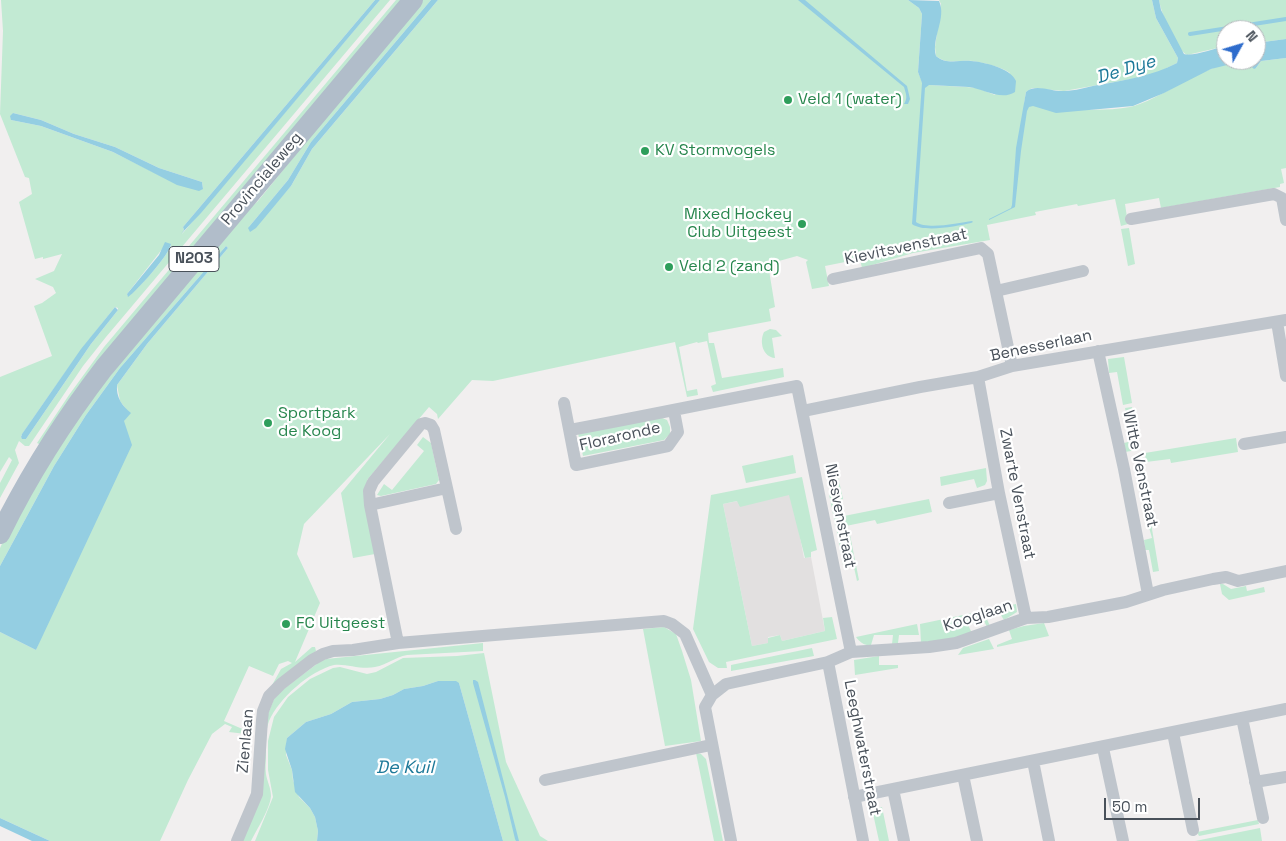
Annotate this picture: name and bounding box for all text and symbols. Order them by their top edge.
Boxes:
north arrow [1216,20,1266,70]
text: N [1242,27,1262,45]
water label: De Dye [1094,51,1158,89]
place label: Veld 1 (water) [798,90,902,110]
marker: Veld 1 (water) [782,94,794,106]
street label: Provincialeweg [217,129,307,229]
place label: KV Stormvogels [655,141,775,161]
marker: KV Stormvogels [639,145,651,157]
place label: Mixed Hockey Club Uitgeest [684,205,792,243]
marker: Mixed Hockey Club Uitgeest [796,218,808,230]
street label: Kievitsvenstraat [843,225,969,269]
road number: N203 [169,246,219,272]
place label: Veld 2 (zand) [679,257,780,277]
marker: Veld 2 (zand) [663,261,675,273]
street label: Benesserlaan [988,326,1094,366]
place label: Sportpark de Koog [278,404,356,442]
street label: Witte Venstraat [1118,409,1162,529]
marker: Sportpark de Koog [262,417,274,429]
street label: Floraronde [578,418,662,456]
street label: Zwarte Venstraat [995,427,1039,561]
street label: Niesvenstraat [820,462,860,570]
street label: Kooglaan [941,596,1015,636]
place label: FC Uitgeest [296,614,385,634]
marker: FC Uitgeest [280,618,292,630]
street label: Leeghwaterstraat [839,678,885,818]
street label: Zienlaan [234,708,258,774]
water label: De Kuil [376,757,434,779]
scale bar [1106,788,1202,820]
text: 50 m [1112,797,1147,816]

